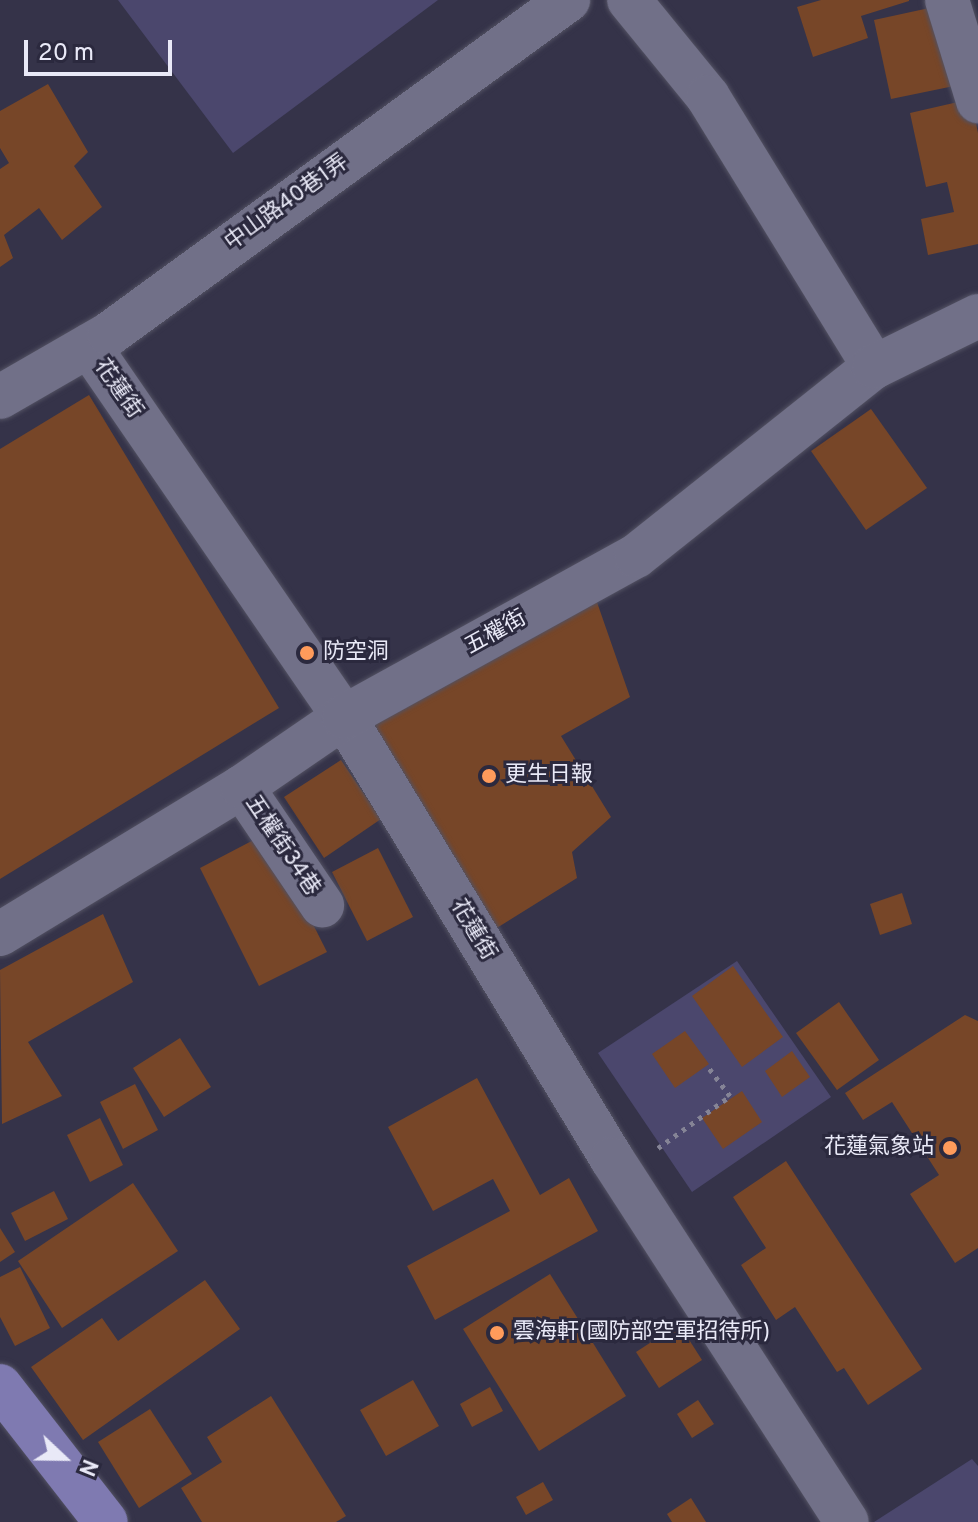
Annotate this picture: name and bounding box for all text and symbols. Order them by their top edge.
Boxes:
scale bar [28,24,176,74]
text: 20 m [38,39,94,69]
street label: 中山路40巷1弄 [220,149,354,257]
street label: 花蓮街 [88,354,148,424]
street label: 五權街 [461,605,531,661]
place label: 防空洞 [323,640,389,666]
marker: 防空洞 [298,644,316,662]
place label: 更生日報 [505,763,593,789]
marker: 更生日報 [480,767,498,785]
street label: 五權街34巷 [239,791,325,901]
street label: 花蓮街 [445,895,501,965]
place label: 花蓮氣象站 [824,1135,934,1161]
marker: 花蓮氣象站 [941,1139,959,1157]
place label: 雲海軒(國防部空軍招待所) [513,1320,770,1346]
marker: 雲海軒(國防部空軍招待所) [488,1324,506,1342]
north arrow [24,1418,104,1498]
text: N [71,1455,102,1480]

